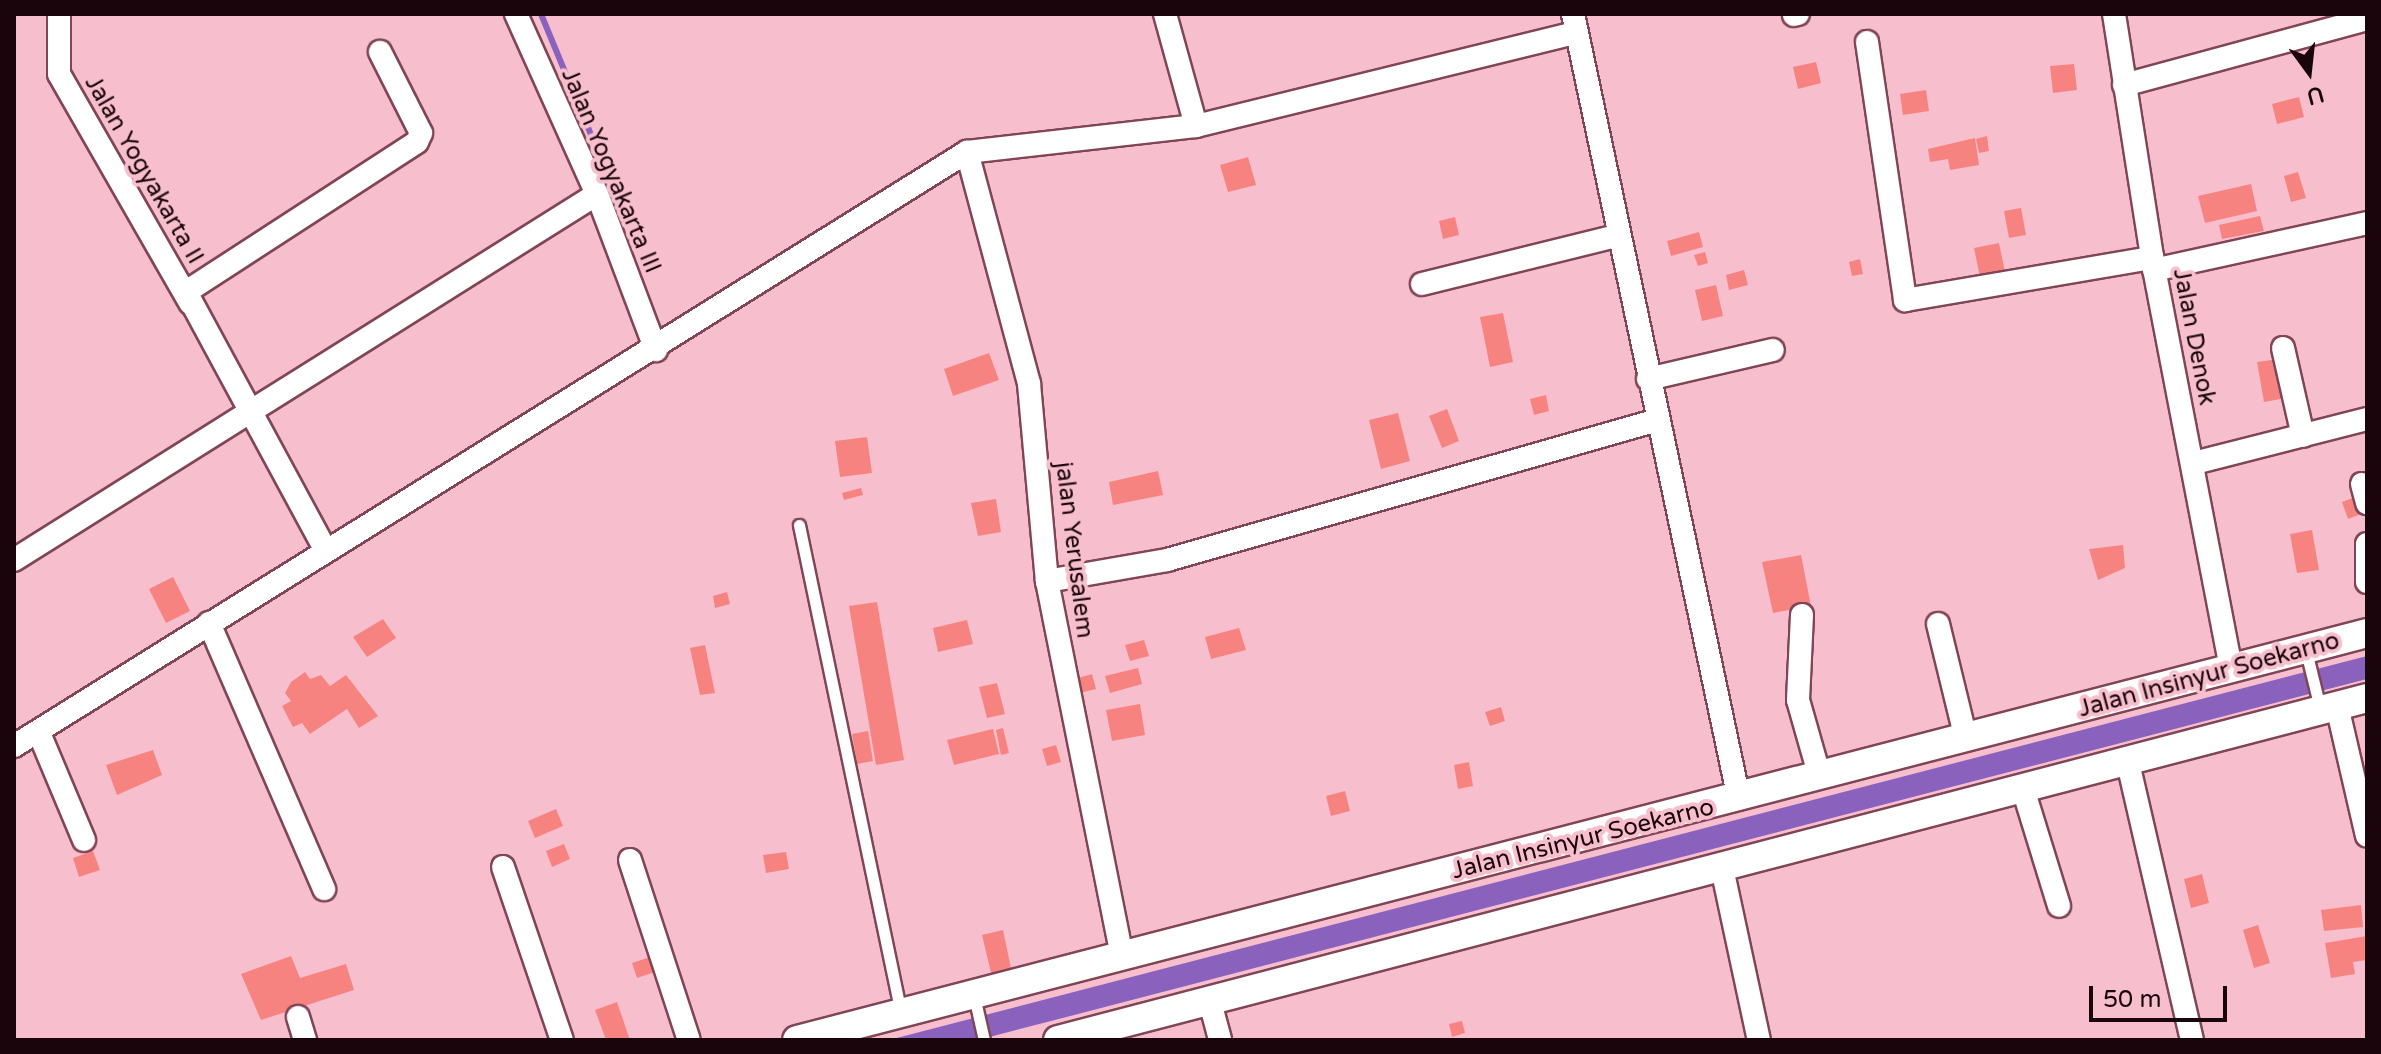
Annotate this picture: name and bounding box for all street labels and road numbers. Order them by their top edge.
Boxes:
street label: Jalan Yogyakarta III [555,64,667,278]
street label: Jalan Yogyakarta II [78,71,210,269]
street label: Jalan Denok [2167,266,2221,408]
street label: jalan Yerusalem [1049,460,1099,640]
street label: Jalan Insinyur Soekarno [2075,626,2343,724]
street label: Jalan Insinyur Soekarno [1449,793,1717,885]

